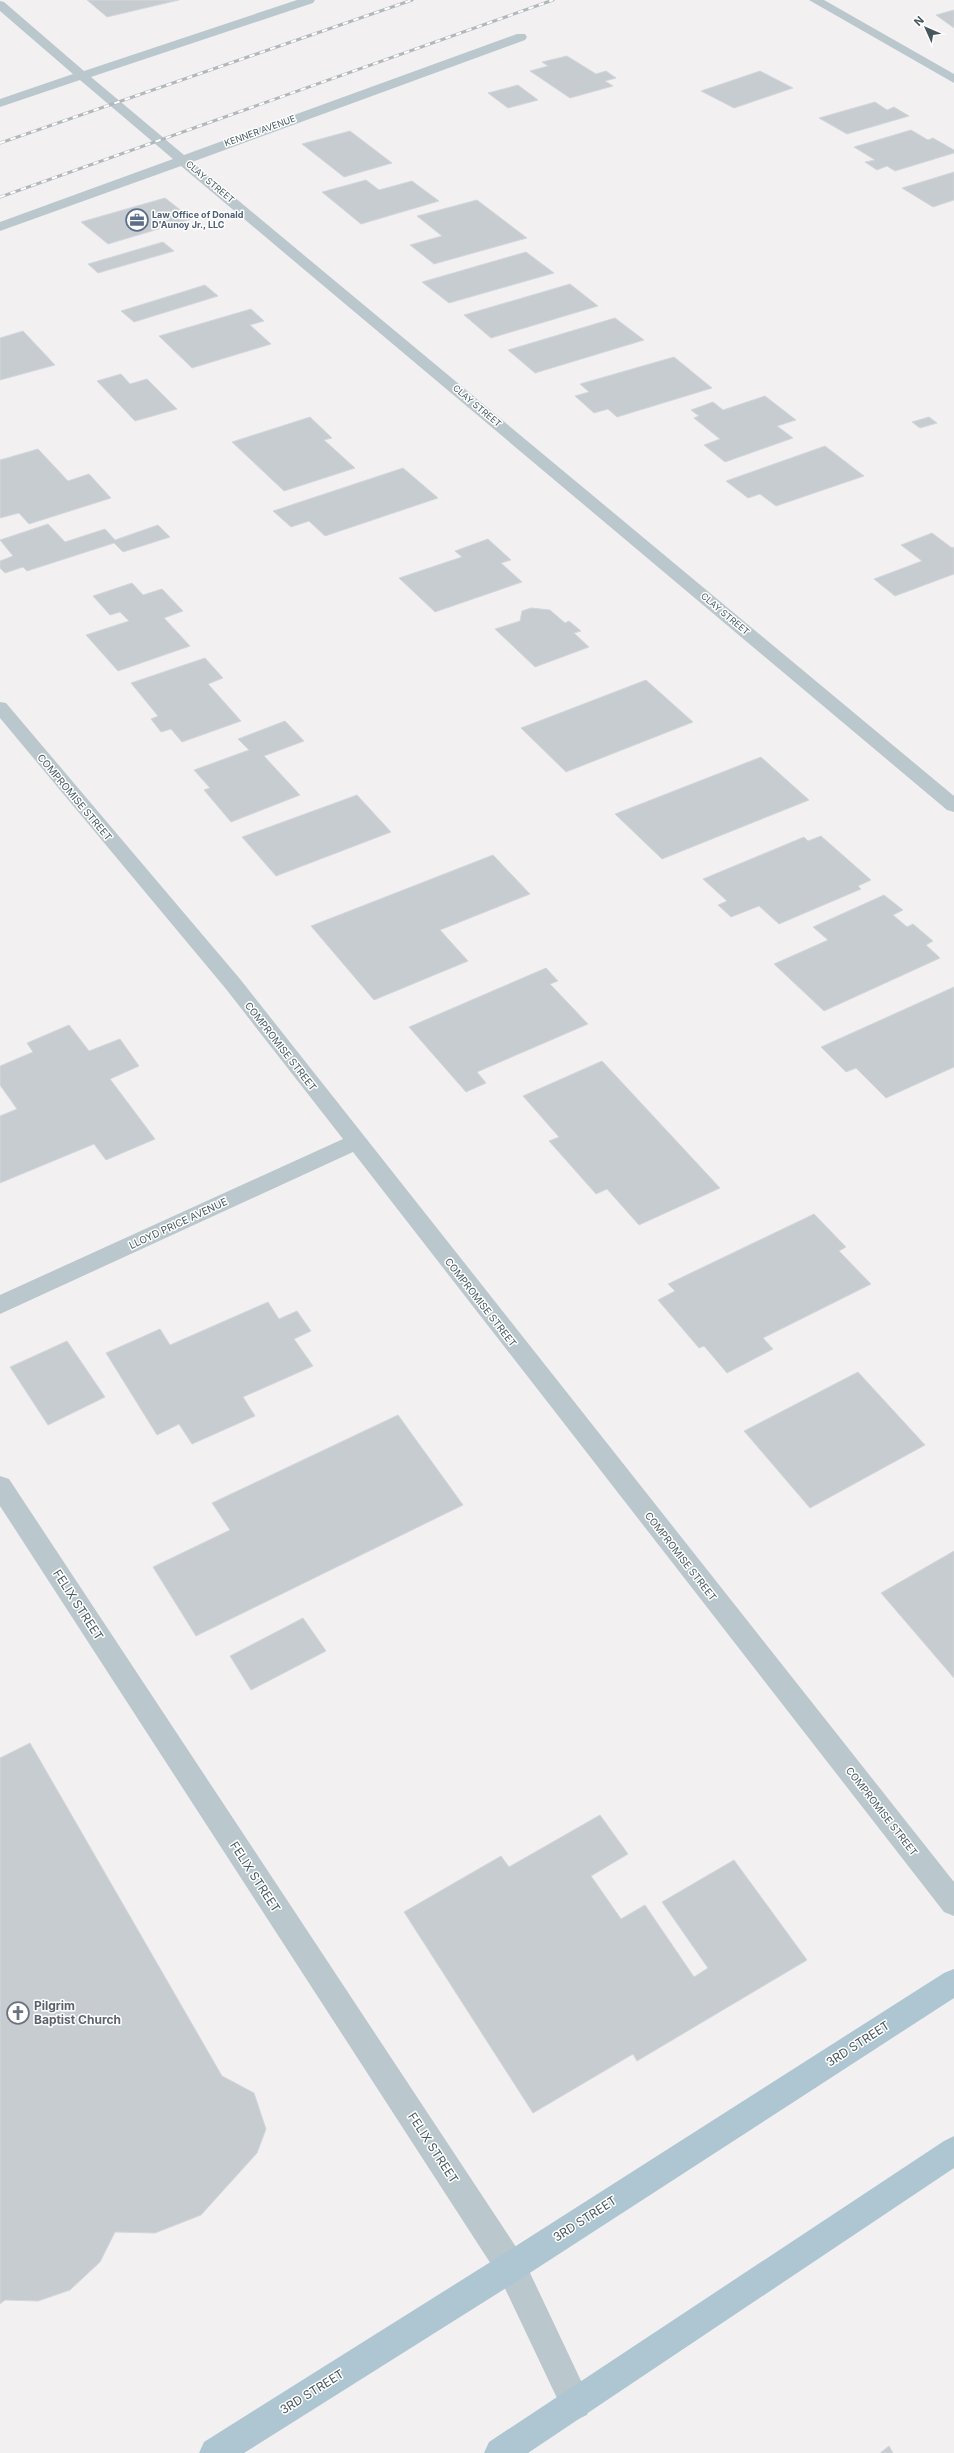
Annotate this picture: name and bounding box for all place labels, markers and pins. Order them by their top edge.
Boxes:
office icon: Law Office of Donald D'Aunoy Jr., LLC [124,207,150,233]
place label: Law Office of Donald D'Aunoy Jr., LLC [152,209,244,230]
place label: Pilgrim Baptist Church [34,1998,121,2027]
church icon: Pilgrim Baptist Church [5,2000,31,2026]

